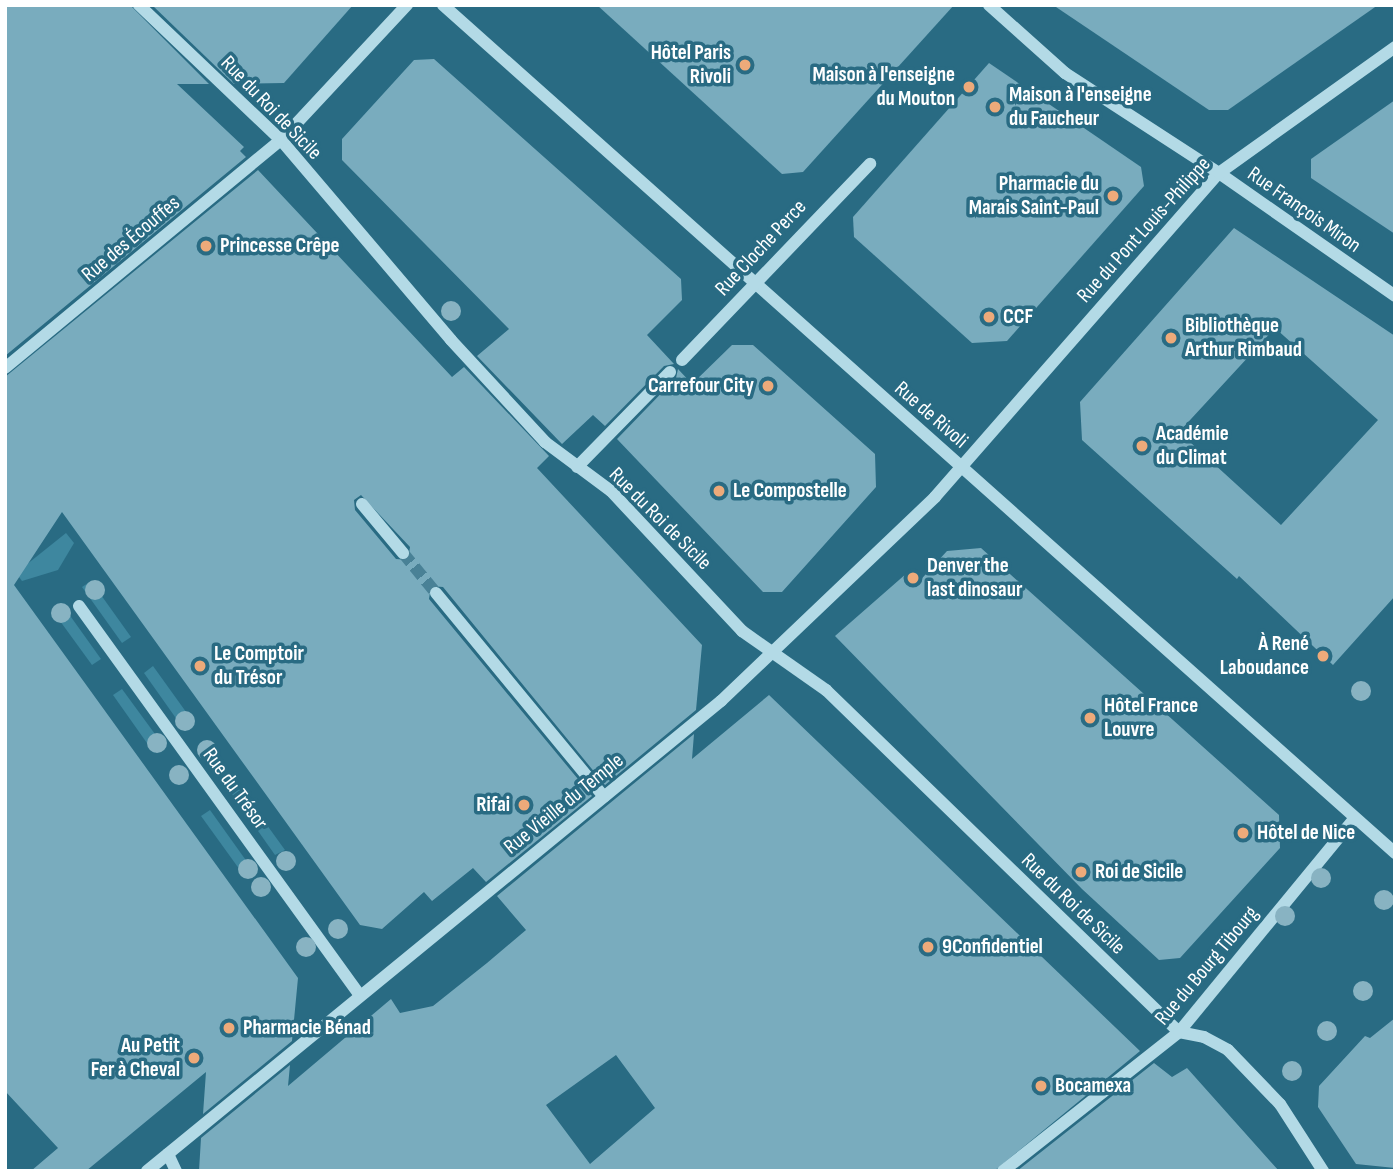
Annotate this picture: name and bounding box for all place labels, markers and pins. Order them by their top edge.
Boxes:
place label: Hôtel Paris Rivoli [651,40,731,90]
marker: Hôtel Paris Rivoli [737,57,753,73]
place label: Maison à l'enseigne du Mouton [812,62,955,112]
marker: Maison à l'enseigne du Mouton [961,79,977,95]
place label: Maison à l'enseigne du Faucheur [1009,82,1152,132]
marker: Maison à l'enseigne du Faucheur [987,99,1003,115]
place label: Pharmacie du Marais Saint-Paul [969,171,1099,221]
marker: Pharmacie du Marais Saint-Paul [1105,188,1121,204]
place label: Princesse Crêpe [220,233,339,259]
marker: Princesse Crêpe [198,238,214,254]
place label: CCF [1003,304,1033,330]
marker: CCF [981,309,997,325]
place label: Bibliothèque Arthur Rimbaud [1185,313,1302,363]
marker: Bibliothèque Arthur Rimbaud [1163,330,1179,346]
place label: Carrefour City [648,373,754,399]
marker: Carrefour City [760,378,776,394]
place label: Académie du Climat [1156,421,1229,471]
marker: Académie du Climat [1134,438,1150,454]
place label: Le Compostelle [733,478,847,504]
marker: Le Compostelle [711,483,727,499]
place label: Denver the last dinosaur [927,553,1022,603]
marker: Denver the last dinosaur [905,570,921,586]
place label: À René Laboudance [1220,631,1309,681]
place label: Le Comptoir du Trésor [214,641,304,691]
marker: À René Laboudance [1315,648,1331,664]
marker: Le Comptoir du Trésor [192,658,208,674]
place label: Hôtel France Louvre [1104,693,1198,743]
marker: Hôtel France Louvre [1082,710,1098,726]
place label: Rifai [476,792,510,818]
marker: Rifai [516,797,532,813]
place label: Hôtel de Nice [1257,820,1355,846]
marker: Hôtel de Nice [1235,825,1251,841]
place label: Roi de Sicile [1095,859,1183,885]
marker: Roi de Sicile [1073,864,1089,880]
place label: 9Confidentiel [942,934,1043,960]
marker: 9Confidentiel [920,939,936,955]
place label: Pharmacie Bénad [243,1015,371,1041]
marker: Pharmacie Bénad [221,1020,237,1036]
place label: Au Petit Fer à Cheval [91,1033,180,1083]
marker: Au Petit Fer à Cheval [186,1050,202,1066]
place label: Bocamexa [1055,1073,1131,1099]
marker: Bocamexa [1033,1078,1049,1094]

